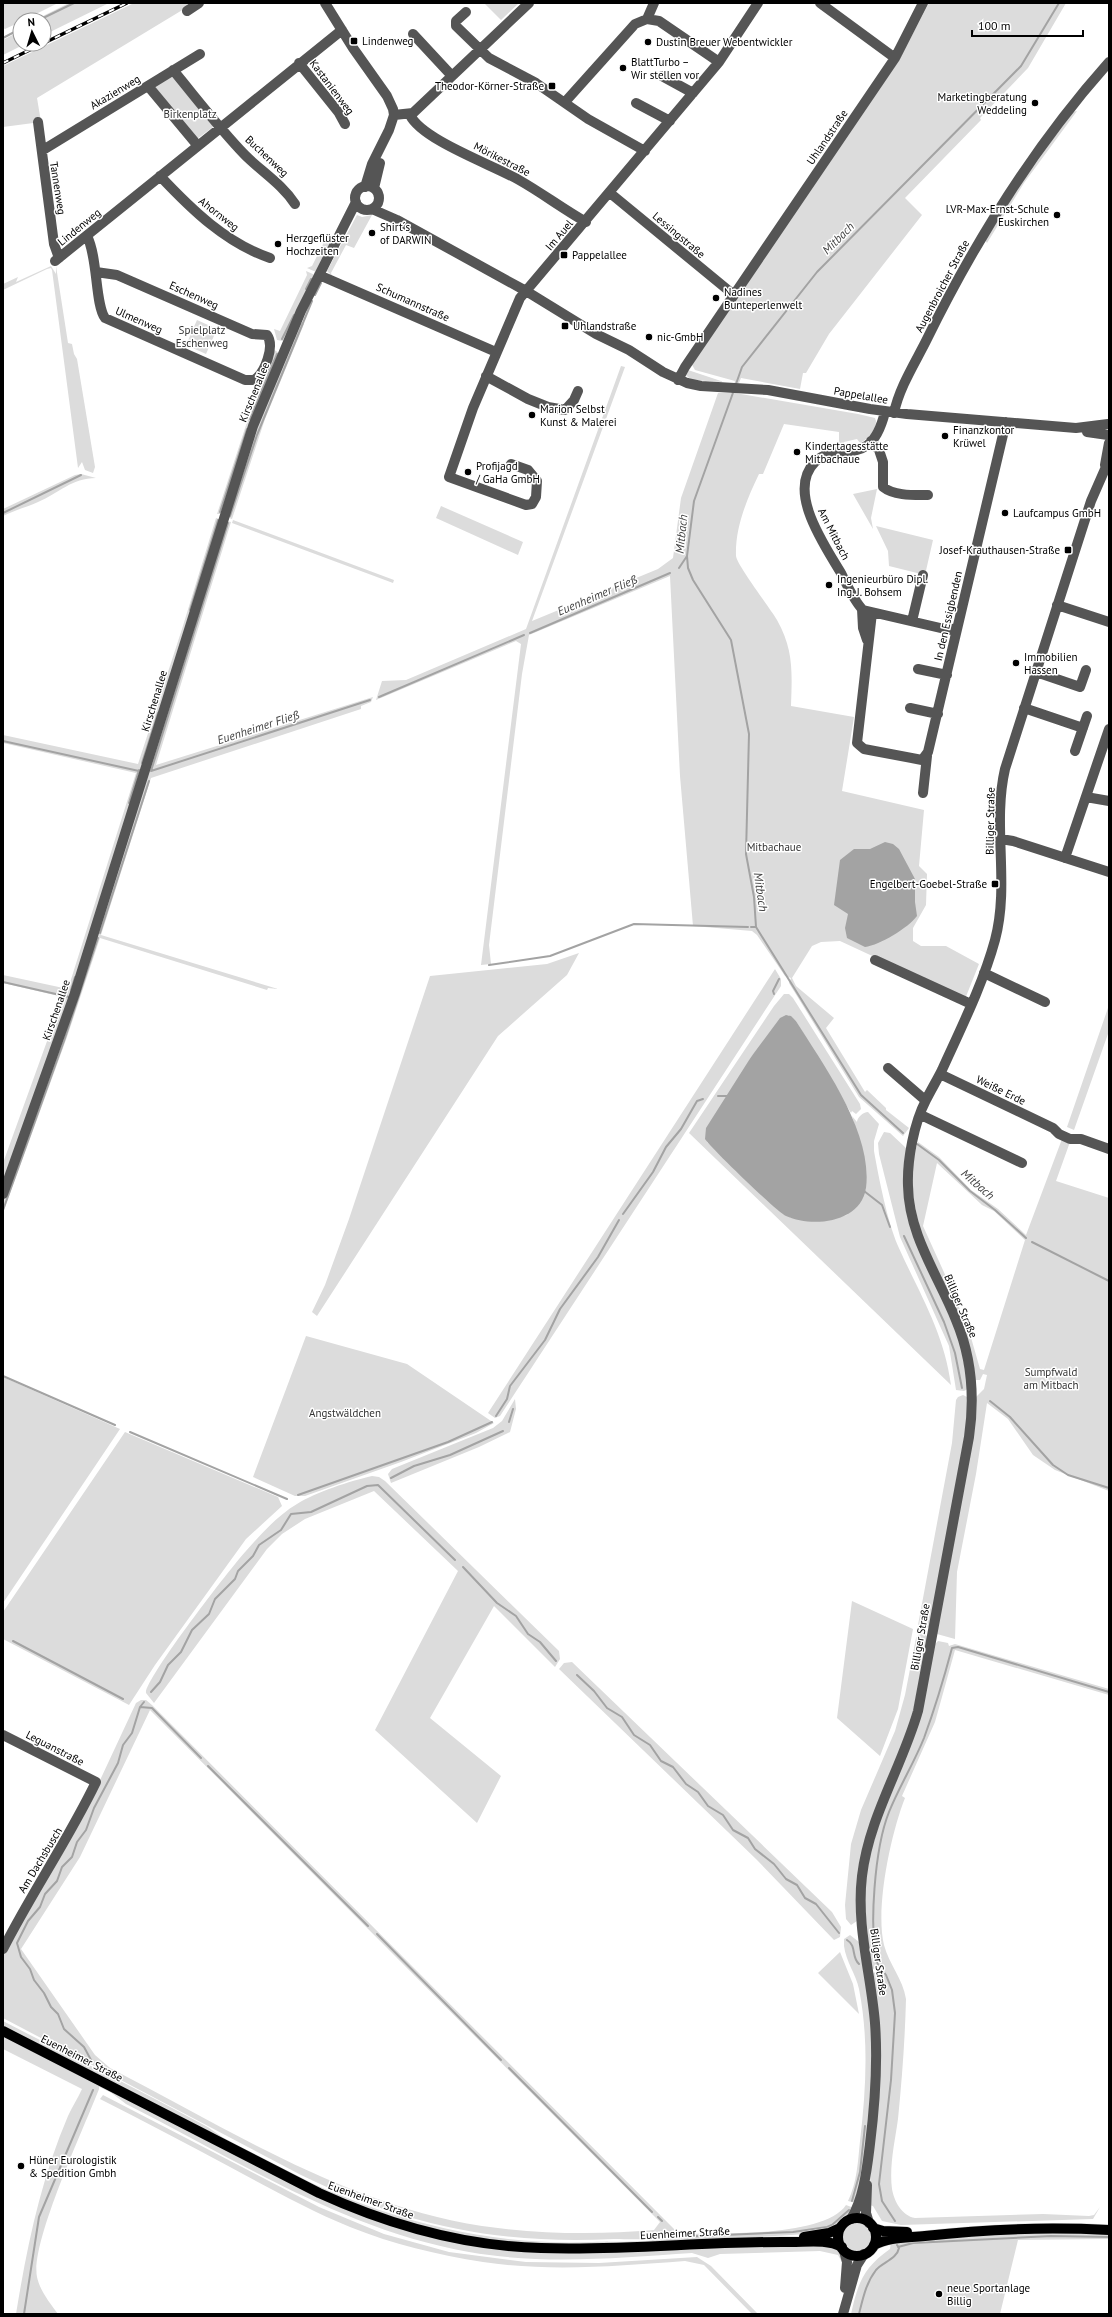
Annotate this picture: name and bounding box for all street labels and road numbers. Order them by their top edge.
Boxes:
street label: Kastanienweg [307,57,357,117]
street label: Akazienweg [87,72,143,112]
street label: Uhlandstraße [803,106,851,167]
street label: Buchenweg [242,132,292,180]
street label: Mörikestraße [471,139,533,179]
street label: Tannenweg [47,161,69,216]
street label: Ahornweg [196,194,242,234]
street label: Lindenweg [55,205,103,249]
street label: Lessingstraße [650,209,708,261]
street label: Im Auel [542,216,576,253]
street label: Augenbroicher Straße [912,237,972,335]
street label: Eschenweg [167,278,221,312]
street label: Schumannstraße [374,280,452,325]
street label: Ulmenweg [113,303,165,337]
street label: Kirschenallee [236,360,273,424]
street label: Pappelallee [833,383,890,407]
street label: Am Mitbach [815,506,853,562]
street label: In den Essigbenden [931,570,965,662]
street label: Kirschenallee [138,668,170,733]
street label: Billiger Straße [982,787,998,855]
street label: Kirschenallee [39,977,73,1042]
street label: Weiße Erde [974,1072,1028,1108]
street label: Billiger Straße [941,1272,981,1340]
street label: Billiger Straße [907,1602,933,1672]
street label: Leguanstraße [24,1727,87,1769]
street label: Am Dachsbusch [15,1825,65,1895]
street label: Billiger Straße [867,1927,891,1997]
street label: Euenheimer Straße [39,2031,126,2085]
street label: Euenheimer Straße [326,2178,416,2222]
street label: Euenheimer Straße [640,2224,731,2242]

